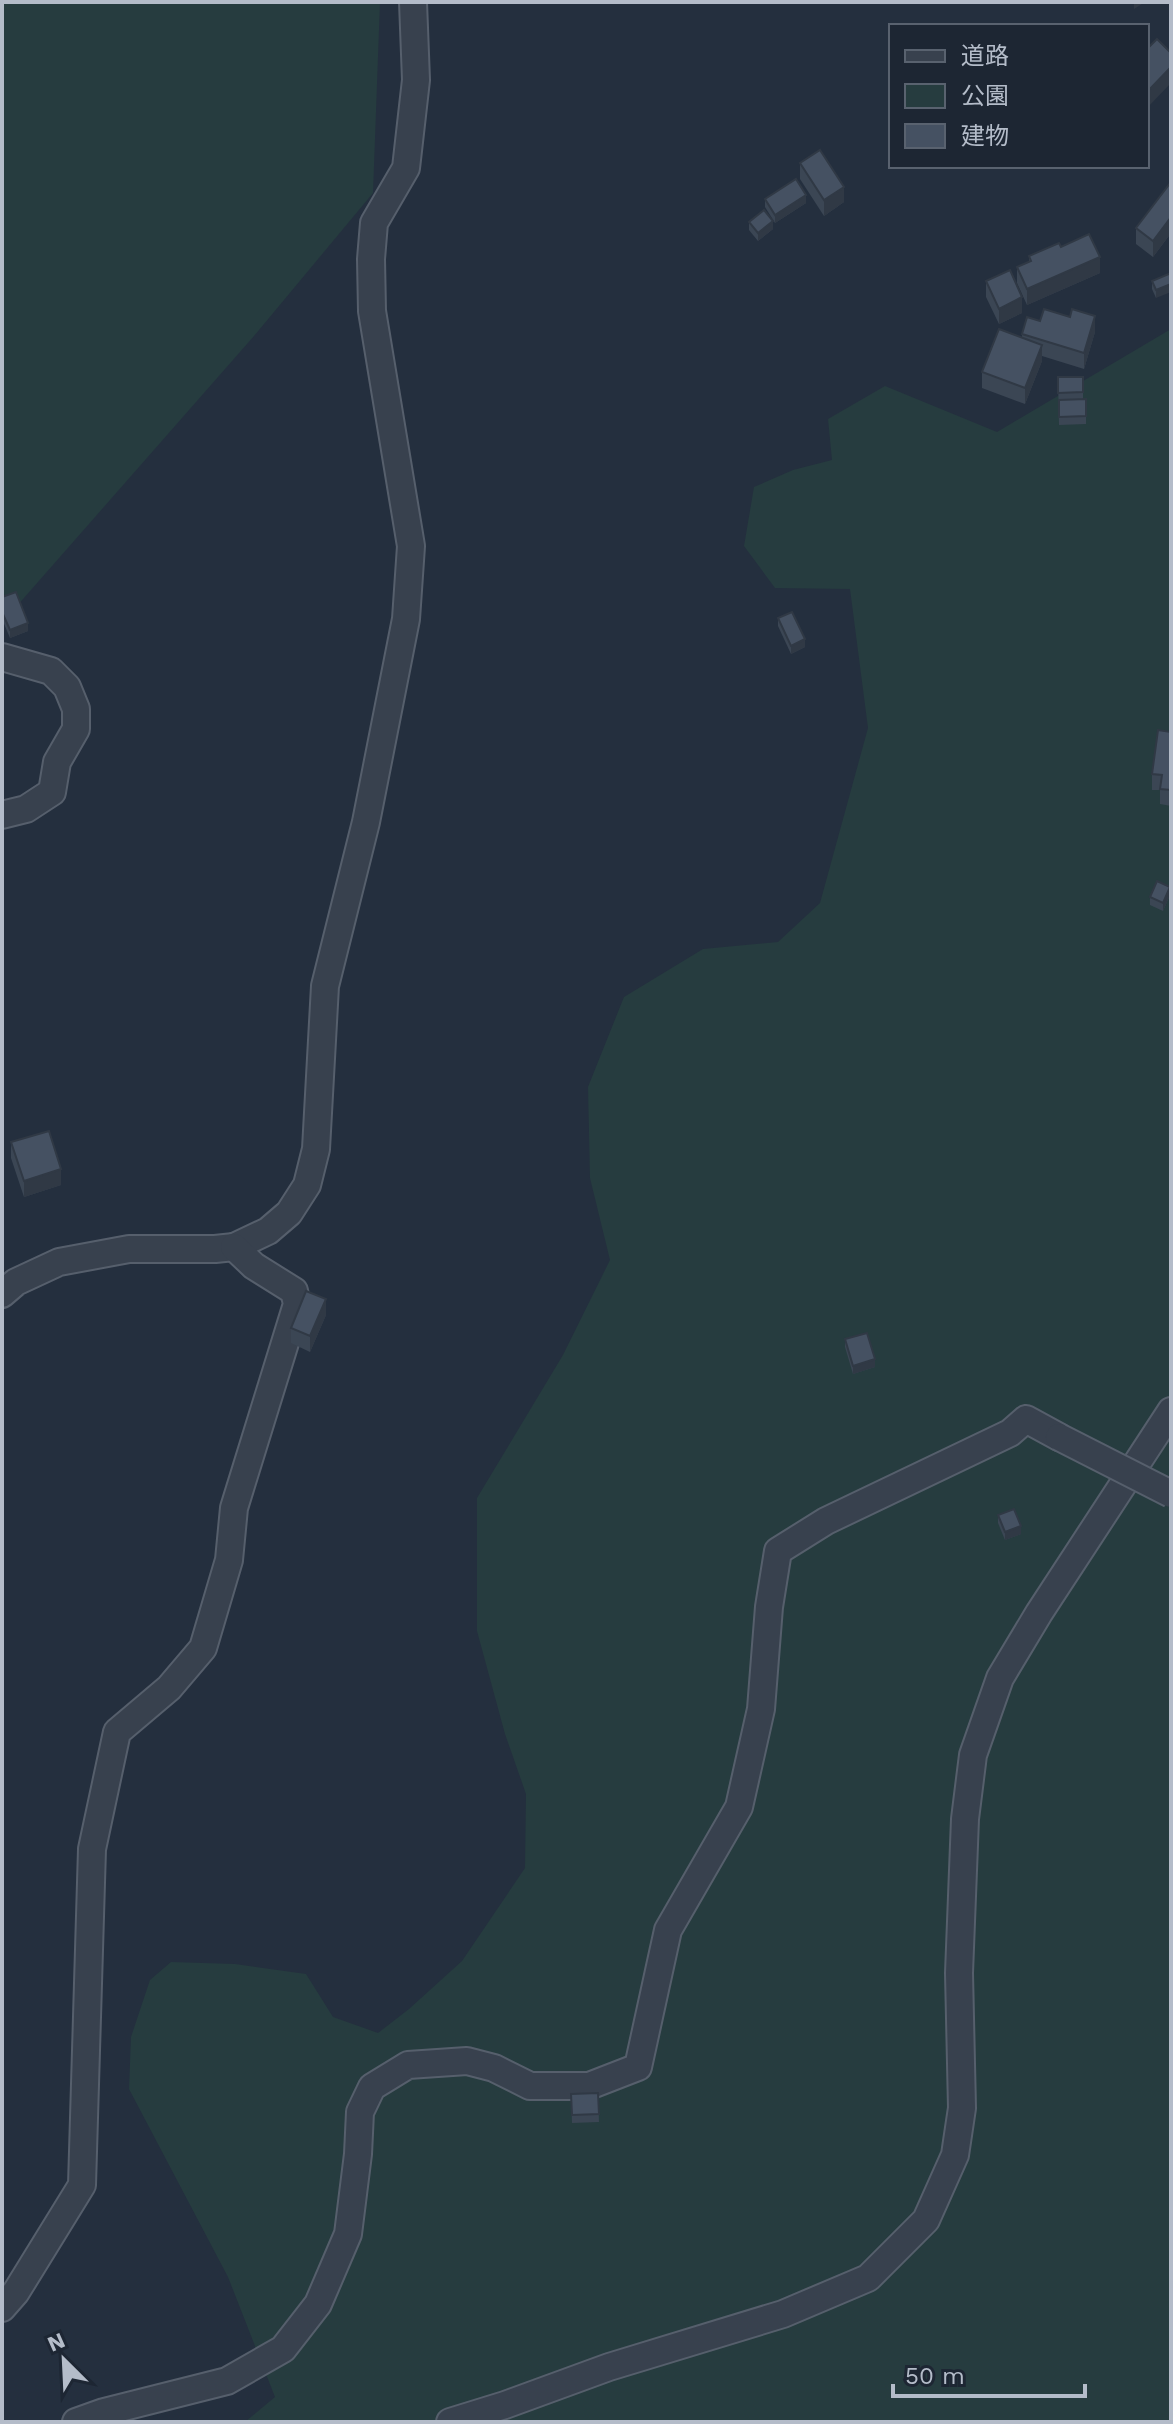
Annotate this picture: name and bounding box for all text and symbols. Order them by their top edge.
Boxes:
legend [889,24,1149,168]
text: 道路 [961,42,1009,70]
text: 公園 [961,82,1009,110]
text: 建物 [961,122,1009,150]
north arrow [24,2320,104,2400]
text: N [44,2327,69,2357]
scale bar [893,2348,1085,2398]
text: 50 m [905,2362,965,2390]

